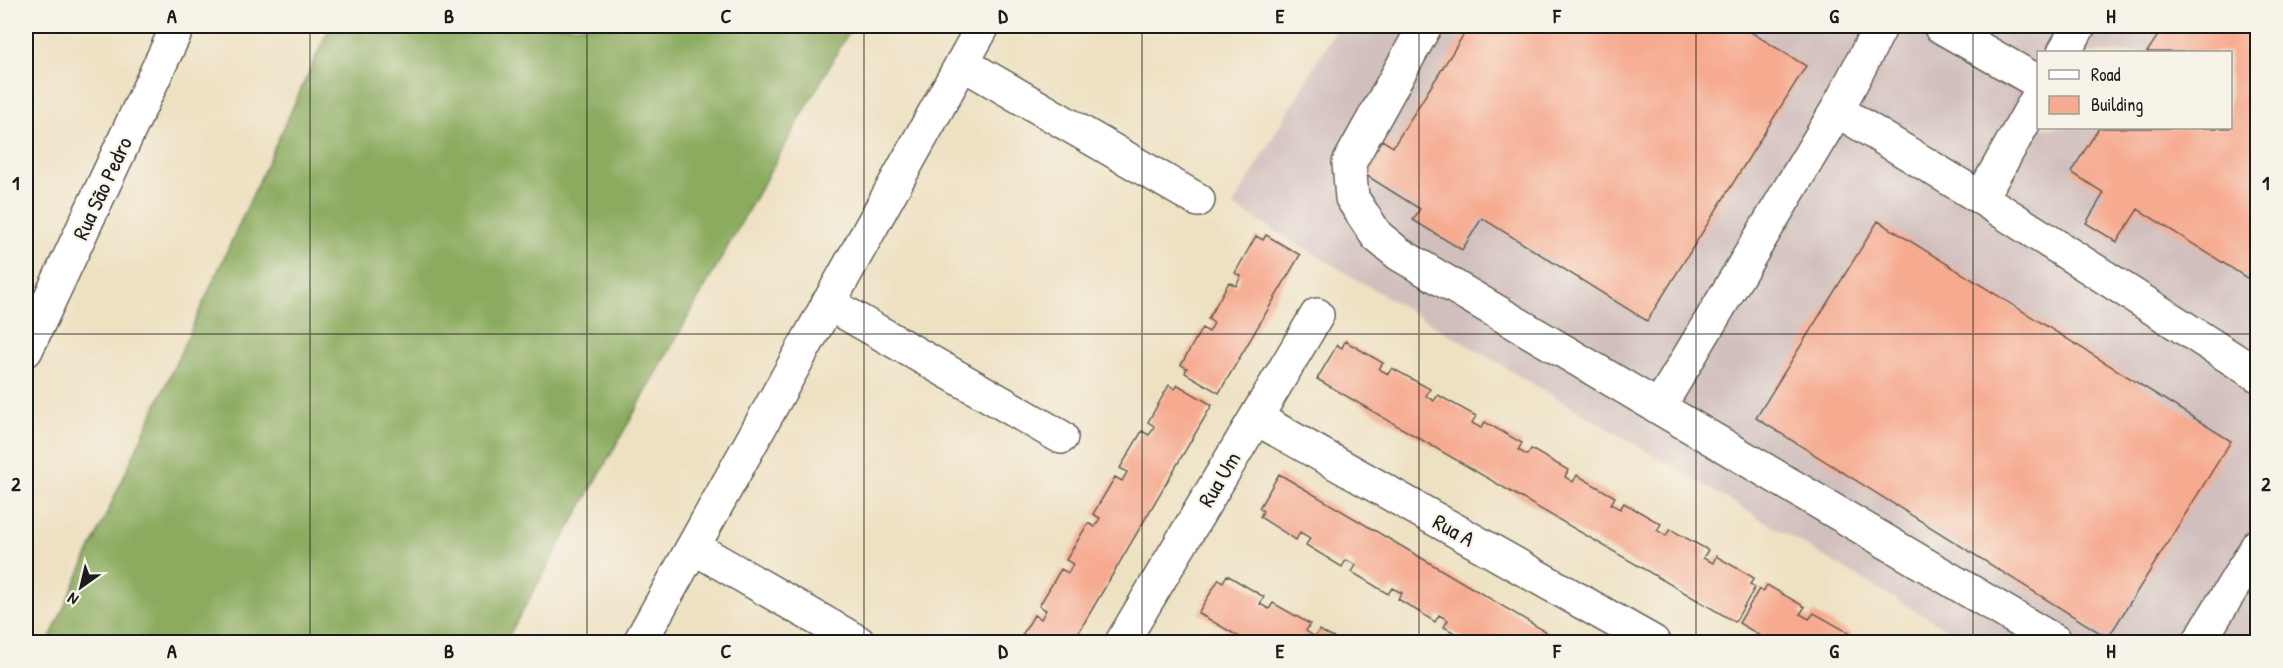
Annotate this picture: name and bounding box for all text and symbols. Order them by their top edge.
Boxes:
text: A [167,2,177,29]
text: B [444,2,454,29]
text: C [721,2,732,29]
text: D [998,2,1008,29]
text: E [1276,2,1285,29]
text: F [1552,2,1562,29]
text: G [1829,2,1839,29]
text: H [2106,2,2116,29]
legend [2037,51,2232,129]
text: Road [2091,62,2121,87]
text: Building [2091,92,2143,117]
street label: Rua São Pedro [65,132,139,244]
text: 1 [12,169,20,196]
text: 1 [2262,169,2270,196]
street label: Rua Um [1191,446,1247,512]
text: 2 [11,470,21,497]
text: 2 [2261,470,2271,497]
street label: Rua A [1428,506,1480,554]
north arrow [51,557,111,617]
text: N [63,588,82,611]
text: A [167,637,177,664]
text: B [444,637,454,664]
text: C [721,637,732,664]
text: D [998,637,1008,664]
text: E [1276,637,1285,664]
text: F [1552,637,1562,664]
text: G [1829,637,1839,664]
text: H [2106,637,2116,664]

